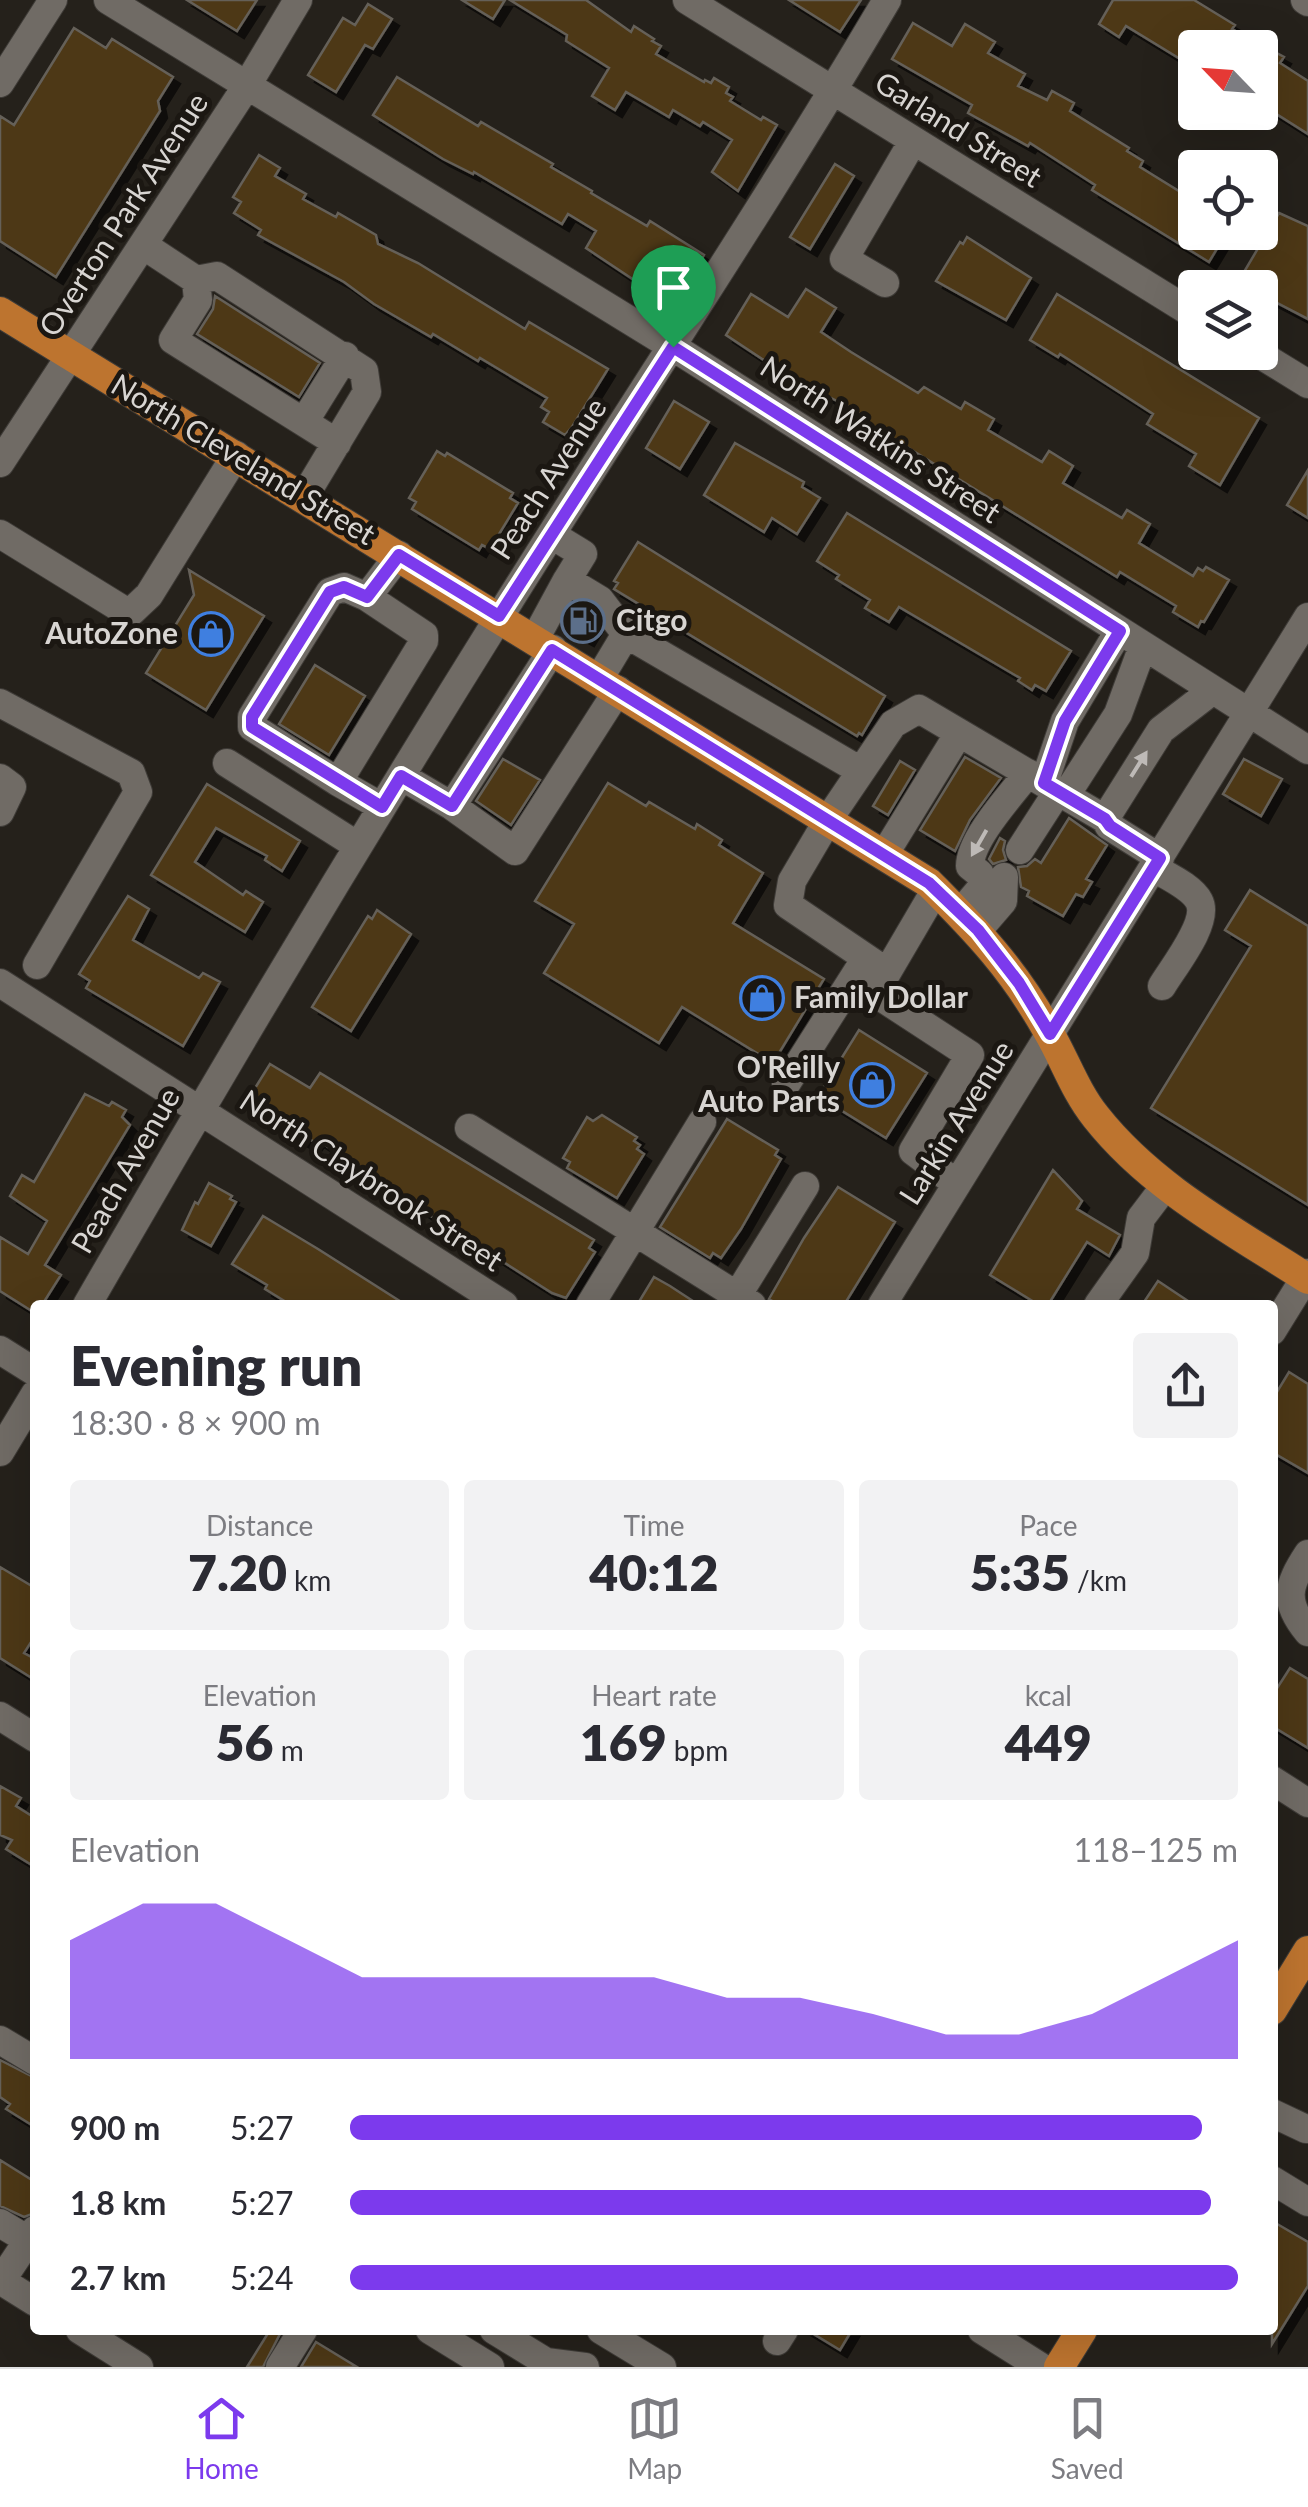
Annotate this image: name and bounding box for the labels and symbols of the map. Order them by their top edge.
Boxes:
north arrow [1178,30,1278,130]
street label: Garland Street [869,63,1049,194]
street label: Overton Park Avenue [30,86,214,342]
pin [631,245,716,348]
street label: North Watkins Street [754,347,1008,529]
street label: North Cleveland Street [106,365,383,551]
street label: Peach Avenue [482,391,613,565]
fuel station icon: Citgo [560,598,606,644]
place label: Citgo [616,601,687,637]
shop icon: AutoZone [188,611,234,657]
place label: AutoZone [44,614,178,650]
one-way arrow [1130,750,1148,778]
one-way arrow [971,829,988,857]
shop icon: Family Dollar [739,975,785,1021]
place label: Family Dollar [794,978,969,1014]
street label: Larkin Avenue [891,1033,1020,1211]
place label: O'Reilly Auto Parts [697,1048,840,1118]
shop icon: O'Reilly Auto Parts [849,1062,895,1108]
street label: Peach Avenue [62,1081,186,1259]
street label: North Claybrook Street [234,1081,510,1278]

